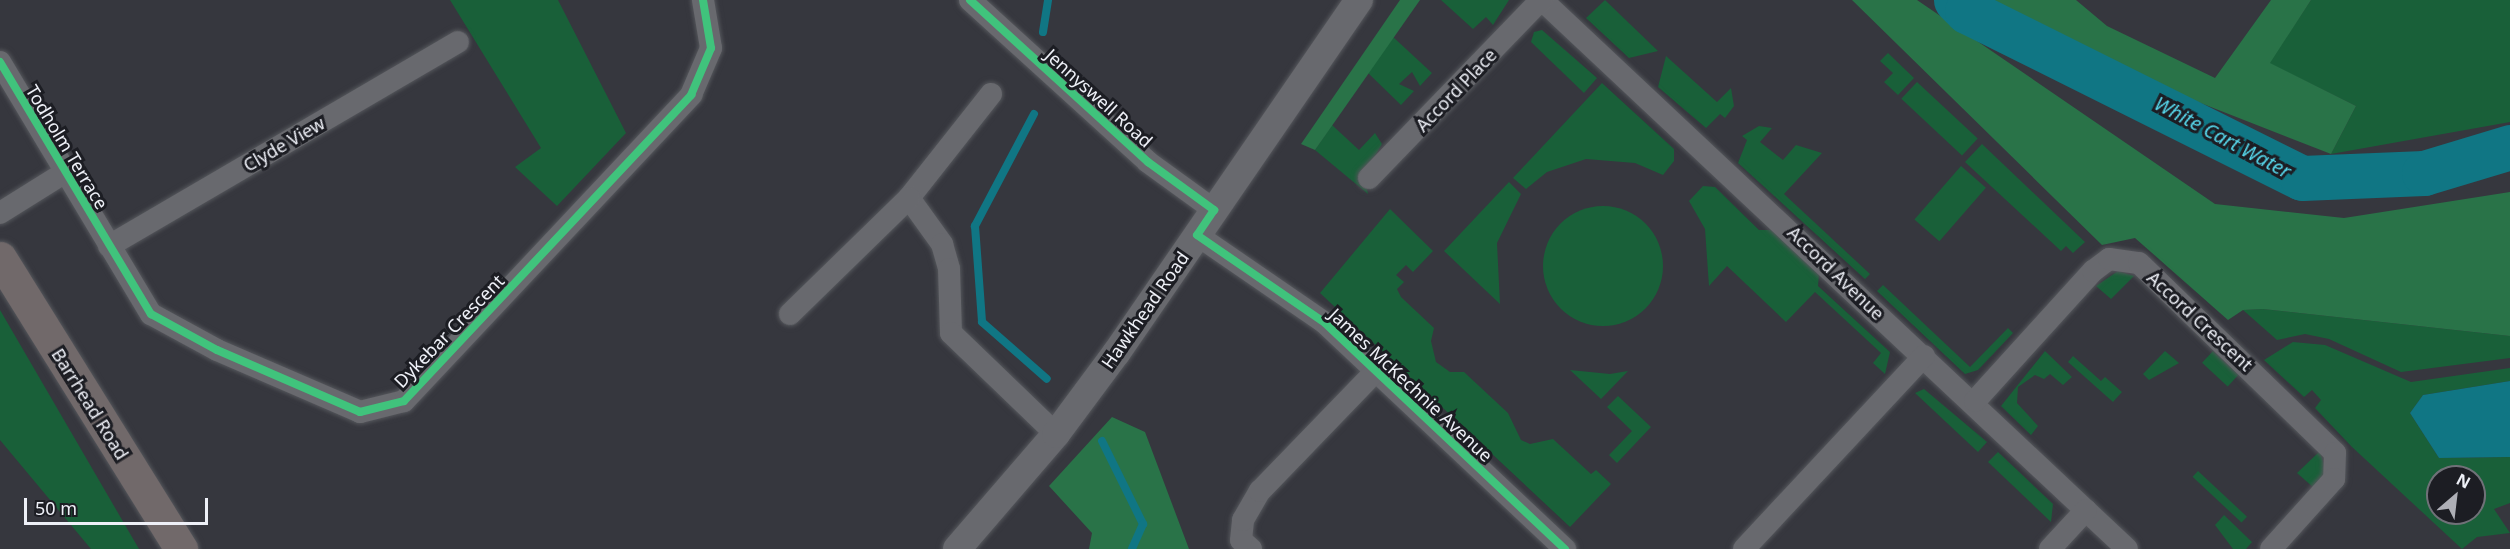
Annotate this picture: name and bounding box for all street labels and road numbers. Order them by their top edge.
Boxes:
street label: Jennyswell Road [1041,44,1157,152]
street label: Accord Place [1411,44,1501,136]
street label: Todholm Terrace [21,81,113,213]
street label: Clyde View [239,112,329,176]
street label: Accord Avenue [1783,222,1889,324]
street label: Hawkhead Road [1097,247,1193,373]
street label: Accord Crescent [2143,267,2257,375]
street label: Dykebar Crescent [389,270,509,392]
street label: James McKechnie Avenue [1325,304,1497,466]
street label: Barrhead Road [47,344,133,464]

